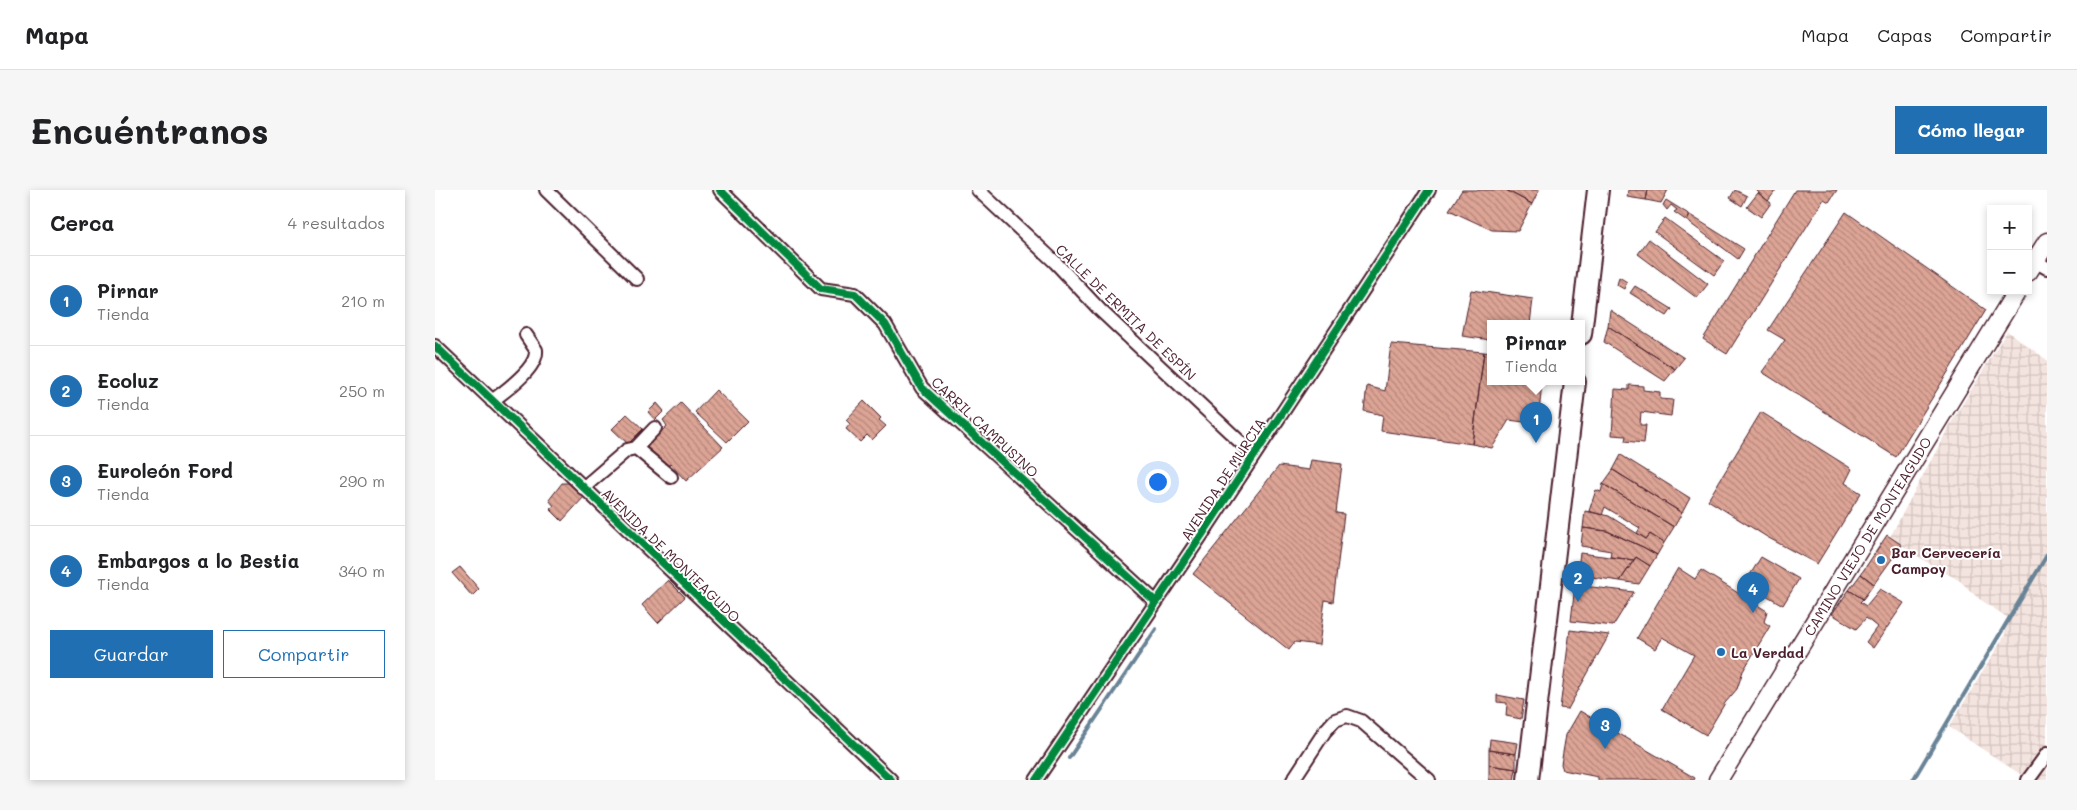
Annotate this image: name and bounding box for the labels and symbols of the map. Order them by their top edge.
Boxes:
street label: CALLE DE ERMITA DE ESPÍN [1052,240,1200,384]
street label: CARRIL CAMPUSINO [927,372,1043,482]
pin: 1 [1520,402,1552,443]
street label: AVENIDA DE MURCIA [1176,414,1270,544]
street label: CAMINO VIEJO DE MONTEAGUDO [1799,433,1935,639]
your location [1145,469,1171,495]
street label: AVENIDA DE MONTEAGUDO [598,484,744,626]
place label: Bar Cervecería Campoy [1891,543,2001,578]
marker: Bar Cervecería Campoy [1875,554,1887,566]
pin: 2 [1562,561,1594,602]
pin: 4 [1737,572,1769,613]
place label: La Verdad [1731,643,1804,662]
marker: La Verdad [1715,646,1727,658]
pin: 3 [1589,708,1621,749]

